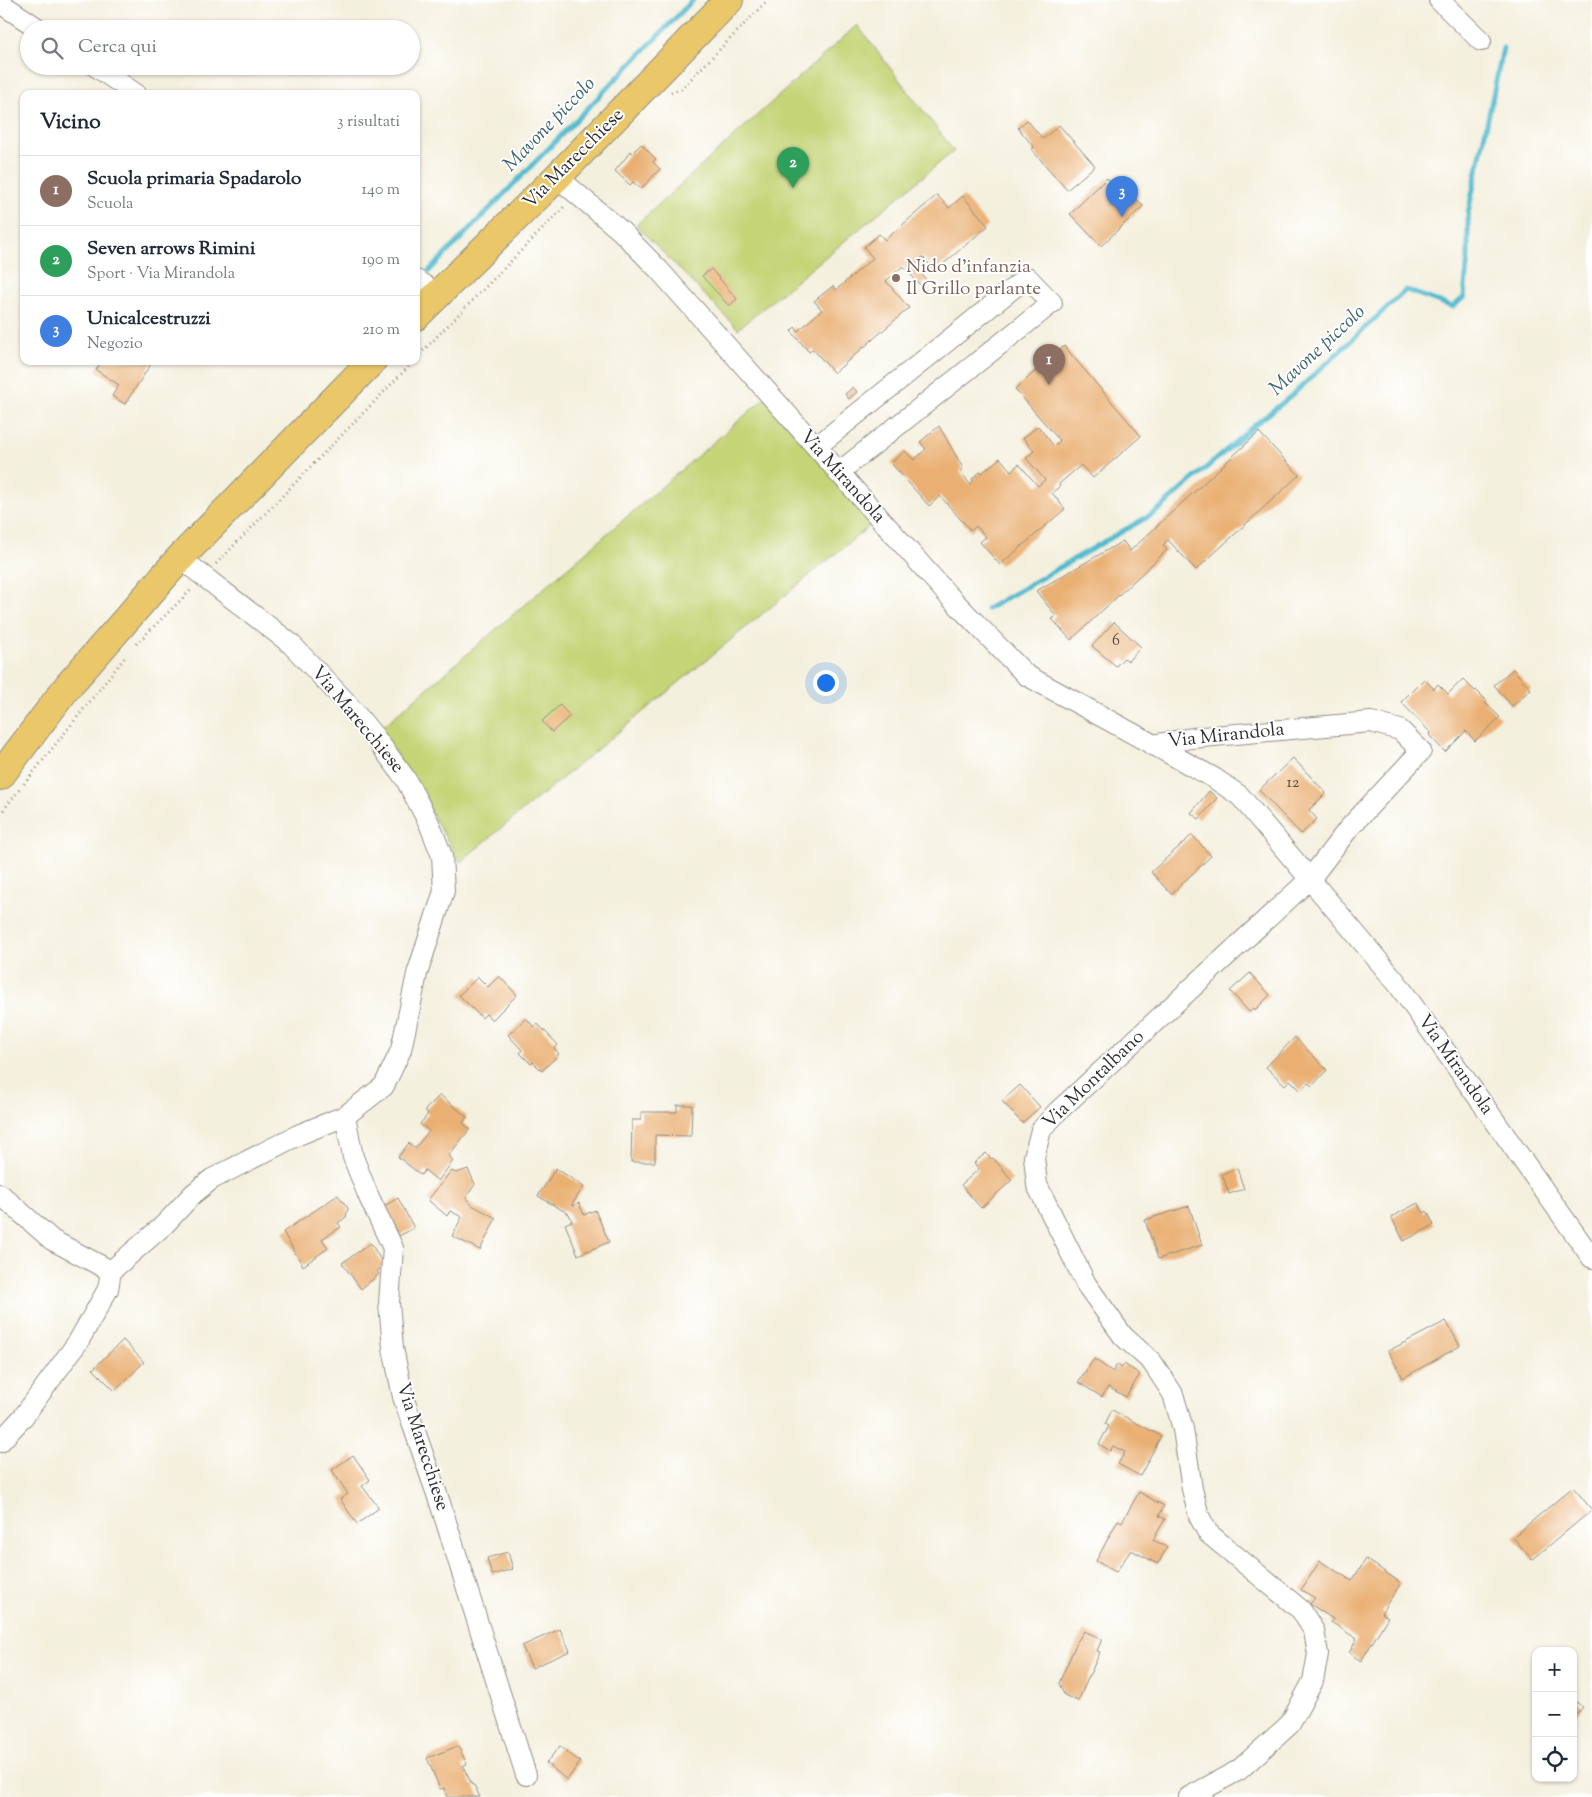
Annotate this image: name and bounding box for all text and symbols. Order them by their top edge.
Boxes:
search box [20,20,420,75]
icon: search [38,34,66,62]
text: Cerca qui [78,34,157,61]
water label: Mavone piccolo [497,71,603,179]
street label: Via Marecchiese [517,102,631,216]
text: Vicino [40,108,101,138]
text: 3 risultati [337,111,400,134]
pin: 2 [777,147,809,188]
text: Scuola primaria Spadarolo [87,166,301,193]
pin: 3 [1106,176,1138,217]
text: 1 [53,179,59,202]
text: 140 m [362,179,400,202]
text: Scuola [87,193,134,216]
text: Seven arrows Rimini [87,236,256,263]
text: 2 [52,249,60,272]
text: 190 m [362,249,400,272]
place label: Nido d'infanzia Il Grillo parlante [906,254,1041,303]
text: Sport · Via Mirandola [87,263,235,286]
marker: Nido d'infanzia Il Grillo parlante [890,272,902,284]
water label: Mavone piccolo [1263,299,1373,403]
text: Unicalcestruzzi [87,306,211,333]
text: 3 [53,319,59,342]
text: 210 m [362,319,400,342]
text: Negozio [87,333,143,356]
pin: 1 [1033,344,1065,385]
street label: Via Mirandola [793,424,891,530]
house number: 6 [1112,630,1120,653]
street label: Via Marecchiese [304,660,410,780]
your location [813,670,839,696]
street label: Via Mirandola [1166,716,1286,756]
house number: 12 [1287,772,1300,795]
street label: Via Mirandola [1410,1009,1500,1121]
street label: Via Montalbano [1037,1024,1151,1136]
street label: Via Marecchiese [389,1380,455,1515]
map controls [1532,1647,1577,1782]
button: + [1532,1647,1577,1692]
button: − [1532,1692,1577,1737]
button: locate [1532,1737,1577,1782]

